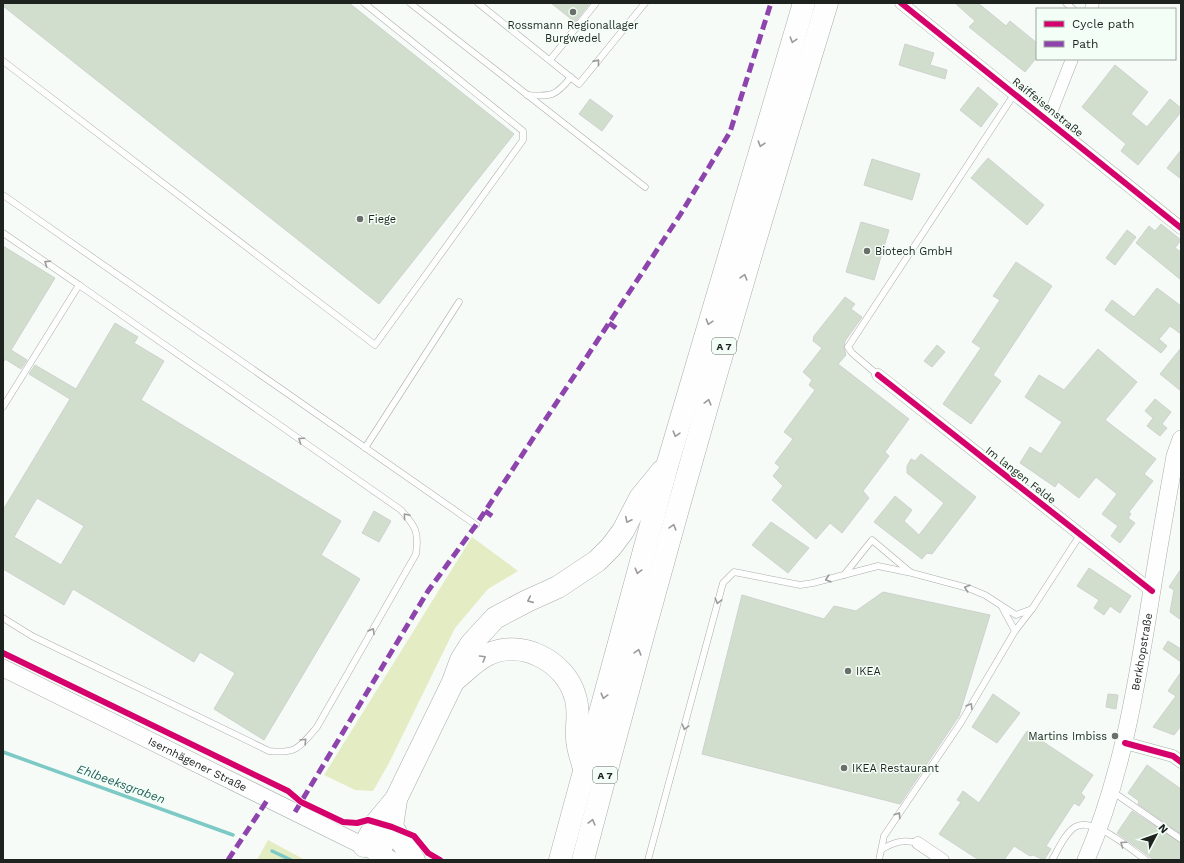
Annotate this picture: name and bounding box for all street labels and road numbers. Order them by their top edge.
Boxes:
street label: Raiffeisenstraße [1010,75,1086,140]
road number: A 7 [712,338,736,354]
street label: Im langen Felde [983,444,1058,507]
street label: Berkhopstraße [1129,612,1155,692]
street label: Isernhägener Straße [146,735,249,794]
road number: A 7 [593,767,617,783]

